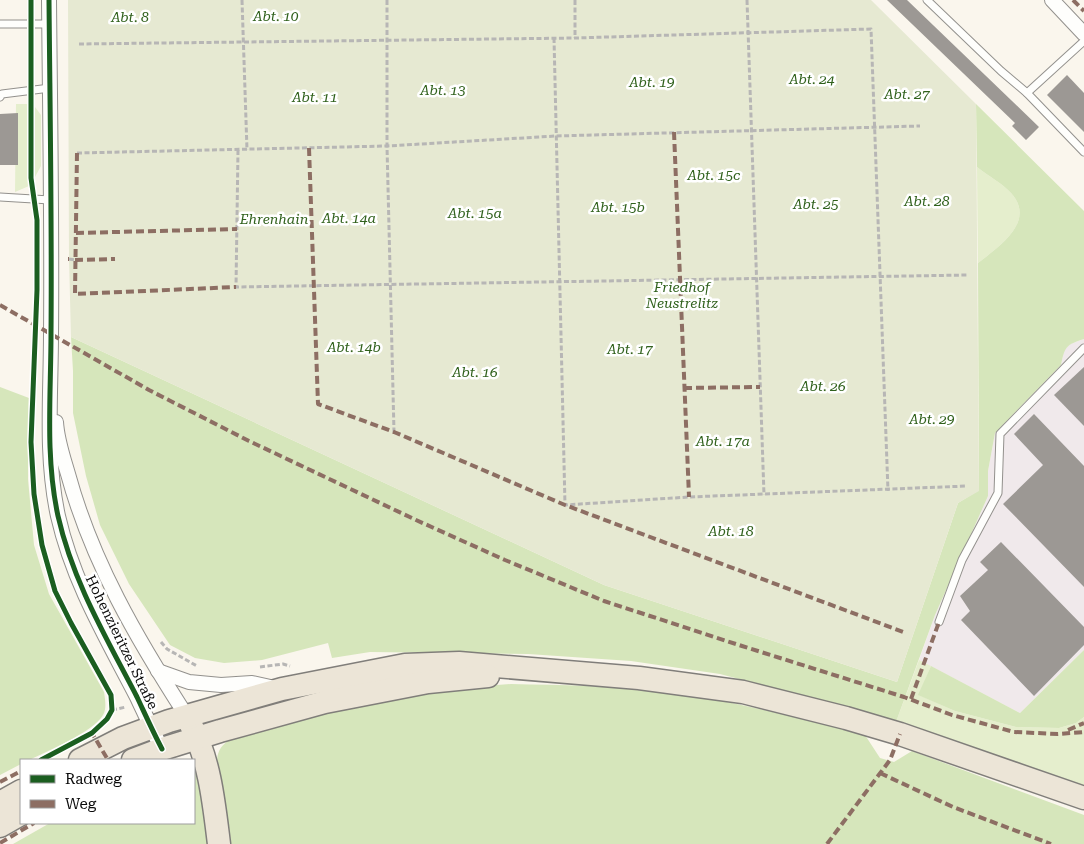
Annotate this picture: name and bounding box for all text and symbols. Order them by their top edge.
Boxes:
park label: Abt. 10 [252,8,299,24]
park label: Abt. 8 [110,9,149,25]
park label: Abt. 24 [788,71,835,87]
park label: Abt. 19 [628,74,675,90]
park label: Abt. 13 [419,82,466,98]
park label: Abt. 27 [883,86,931,102]
park label: Abt. 11 [291,89,338,105]
park label: Abt. 15c [687,167,741,183]
park label: Abt. 28 [903,193,950,209]
park label: Abt. 25 [792,196,839,212]
park label: Abt. 15b [590,199,645,215]
park label: Abt. 15a [447,205,502,221]
park label: Abt. 14a [321,210,376,226]
park label: Ehrenhain [239,211,309,227]
park label: Friedhof Neustrelitz [645,279,718,311]
park label: Abt. 14b [326,339,381,355]
park label: Abt. 17 [606,341,654,357]
park label: Abt. 16 [451,364,498,380]
park label: Abt. 26 [799,378,846,394]
park label: Abt. 29 [908,411,955,427]
park label: Abt. 17a [695,433,750,449]
park label: Abt. 18 [707,523,754,539]
street label: Hohenzieritzer Straße [83,572,162,712]
legend [20,759,195,824]
text: Radweg [65,770,122,788]
text: Weg [65,795,97,813]

